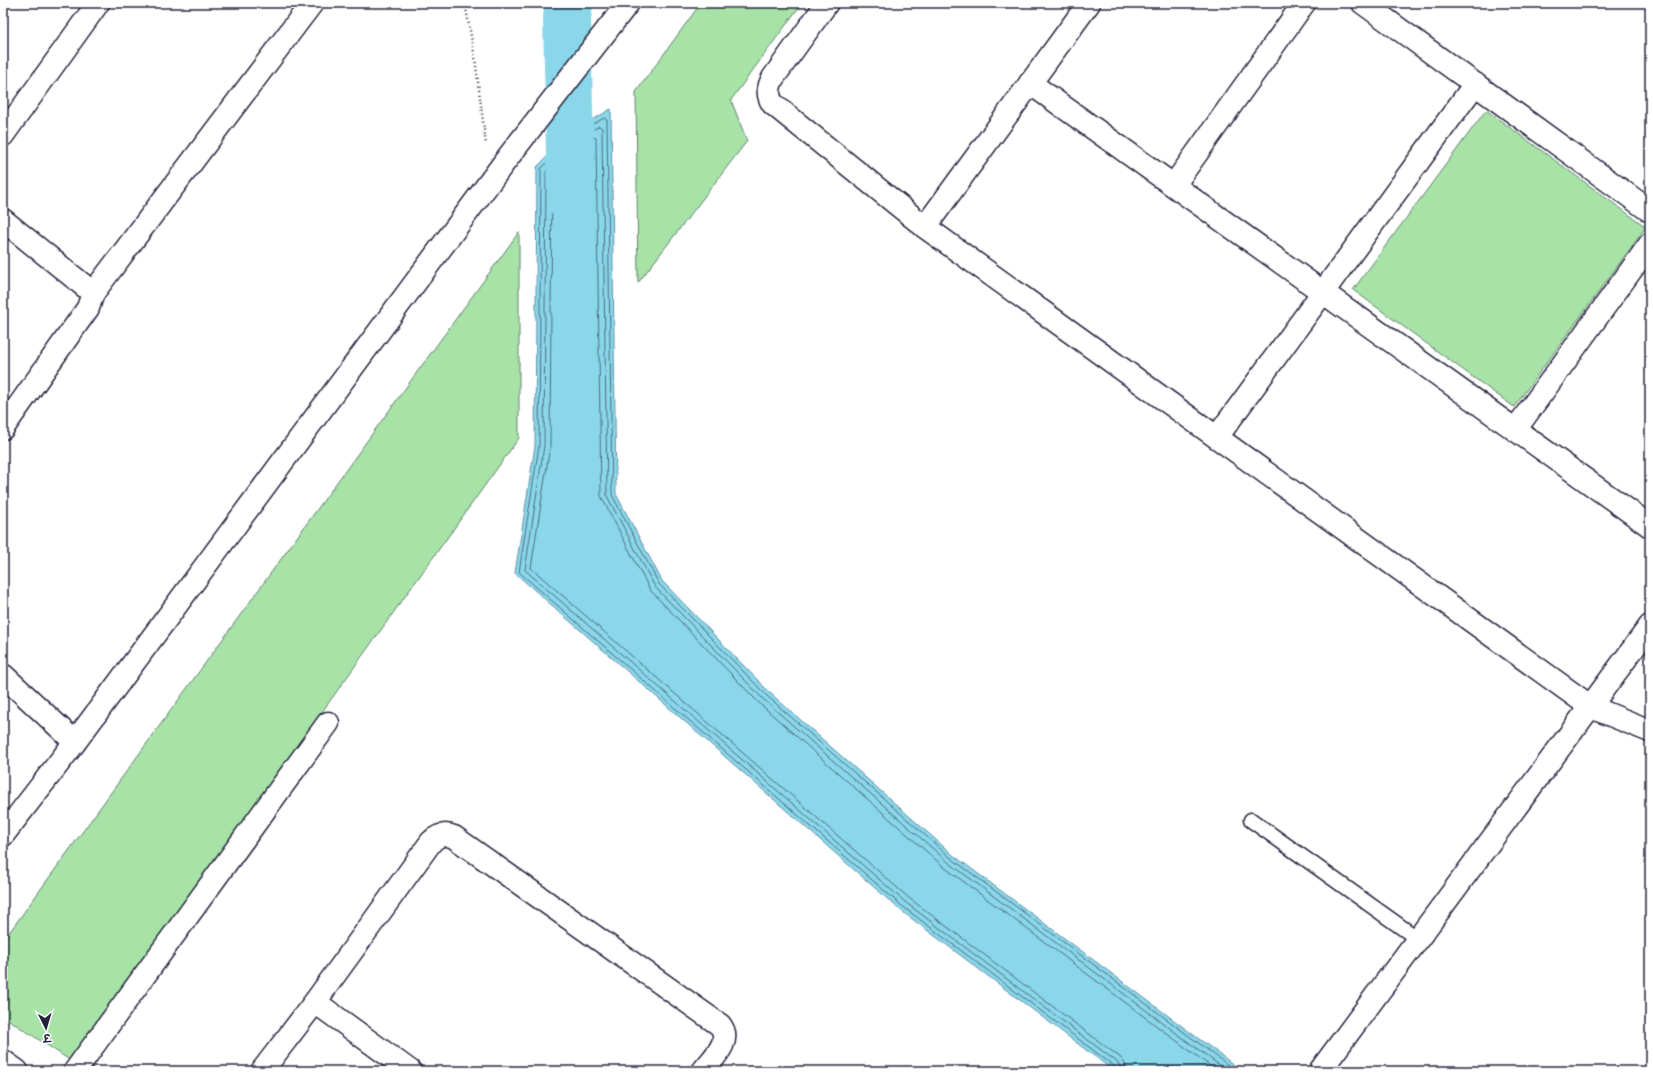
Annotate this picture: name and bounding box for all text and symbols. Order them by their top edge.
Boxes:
north arrow [26,1008,66,1048]
text: उ [41,1030,52,1044]

